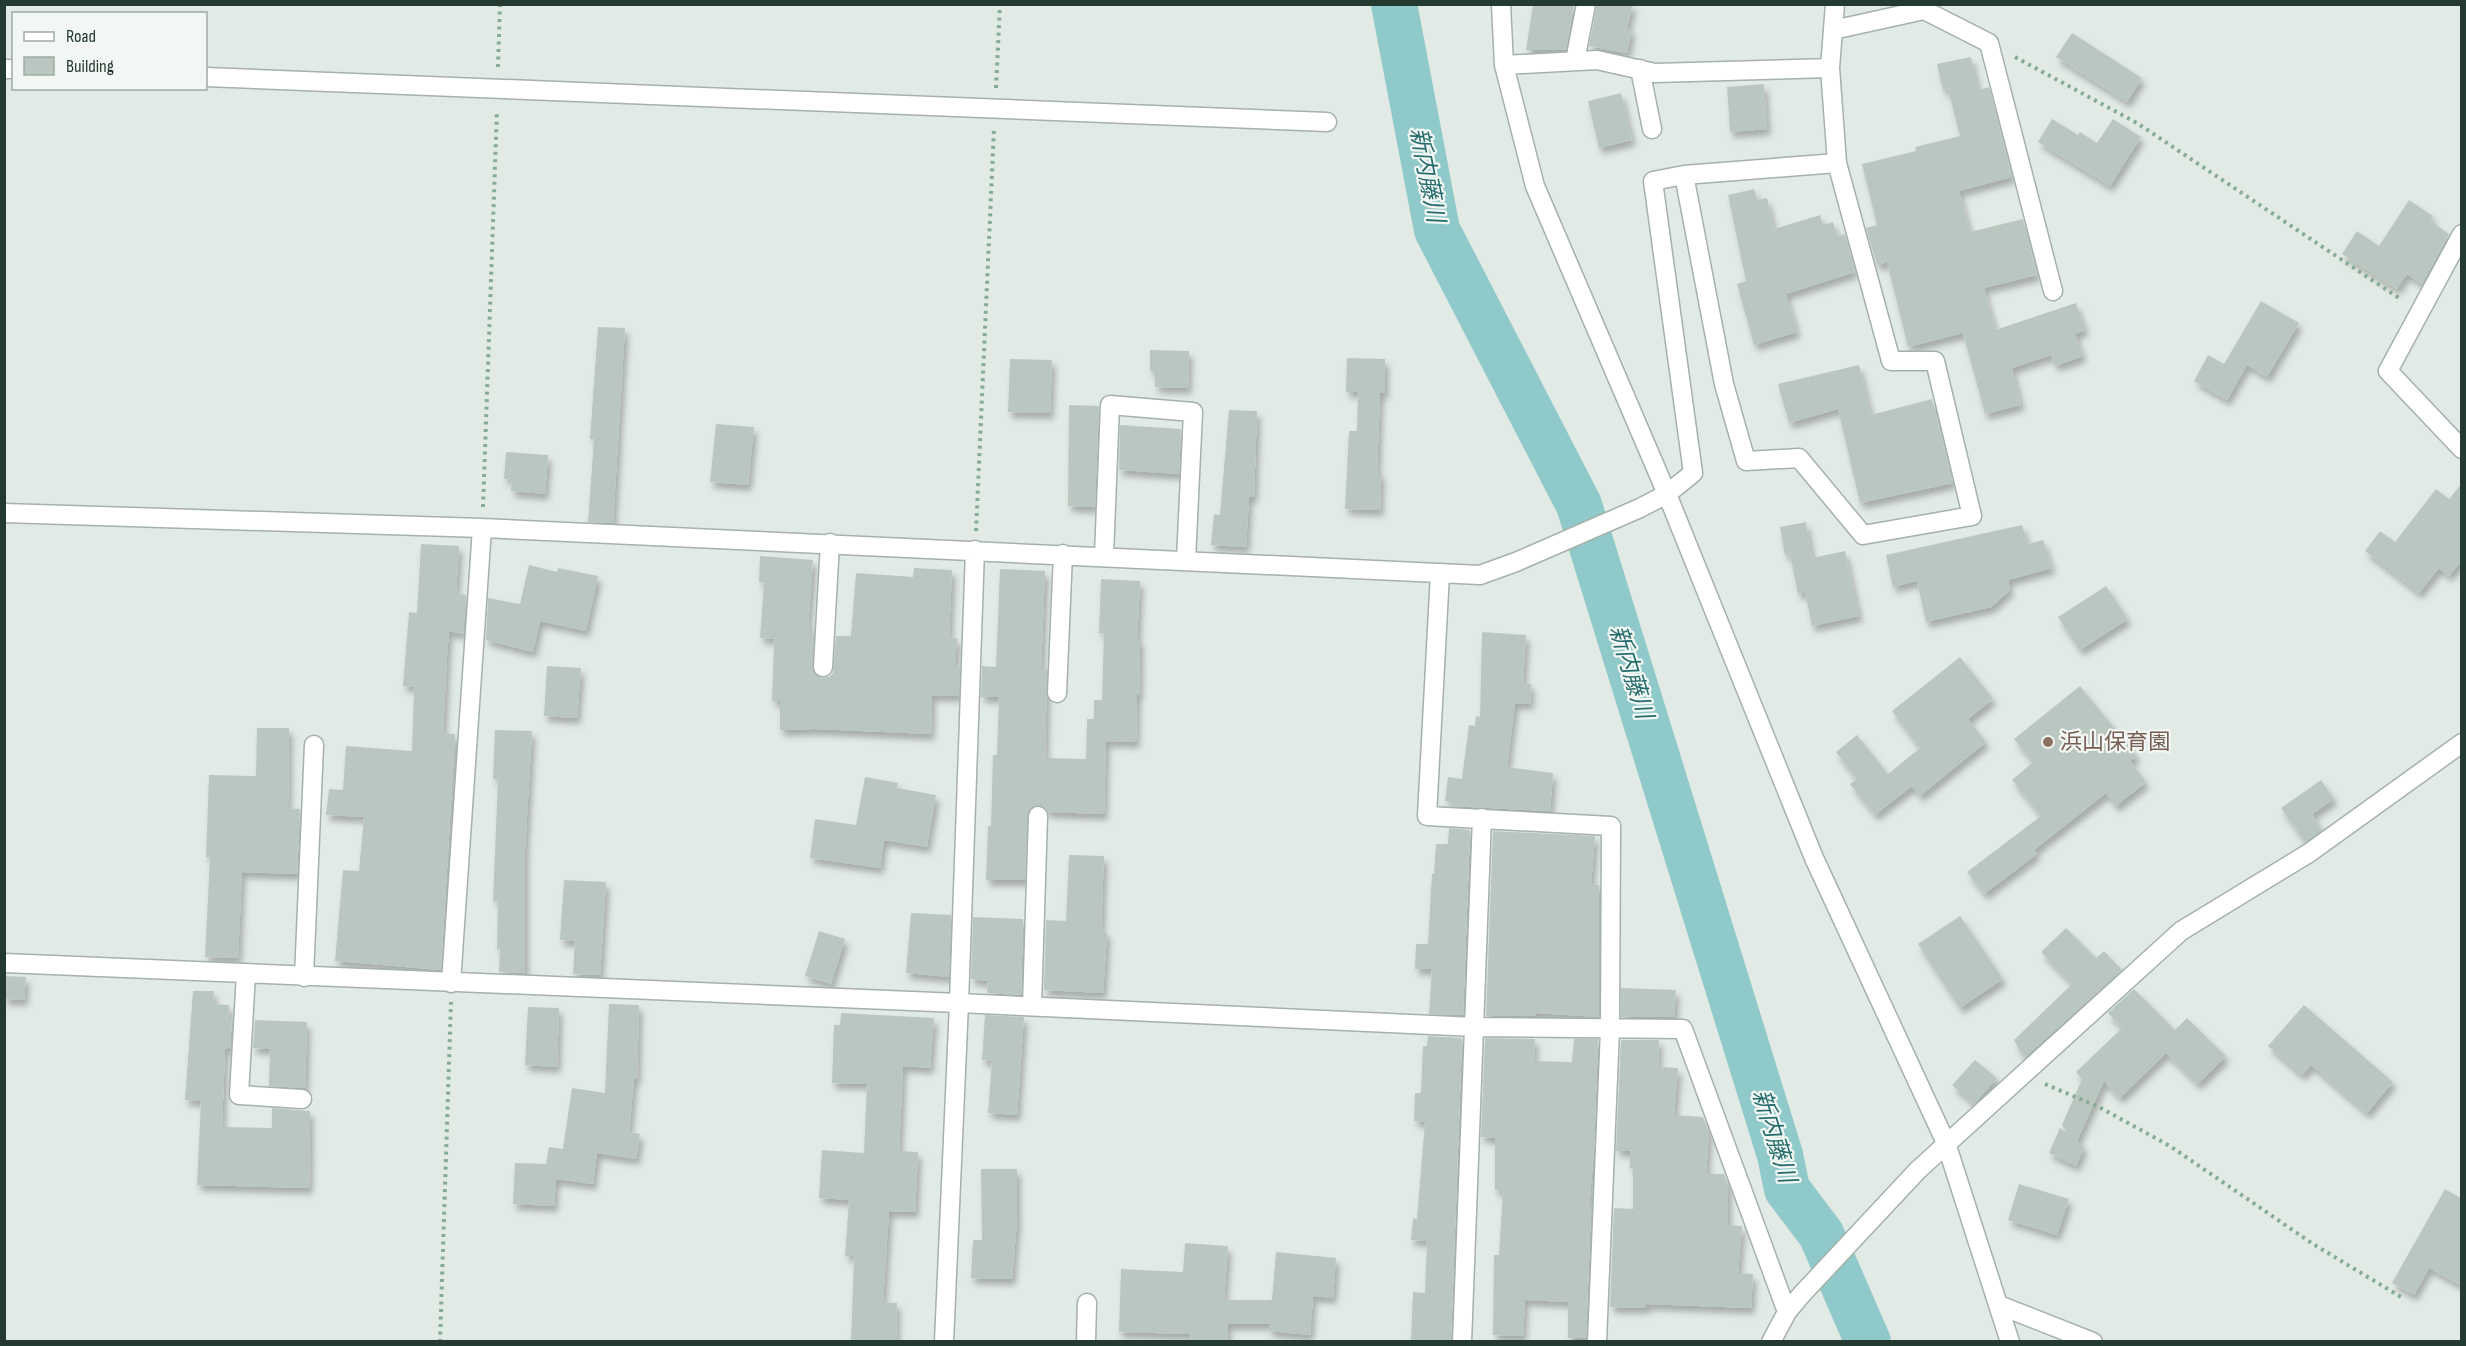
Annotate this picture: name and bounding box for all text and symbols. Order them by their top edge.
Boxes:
legend [12,12,207,90]
text: Road [66,26,96,47]
text: Building [66,56,114,77]
water label: 新内藤川 [1404,125,1451,228]
water label: 新内藤川 [1603,622,1660,725]
place label: 浜山保育園 [2060,729,2170,756]
marker: 浜山保育園 [2041,735,2055,749]
water label: 新内藤川 [1746,1086,1803,1189]

